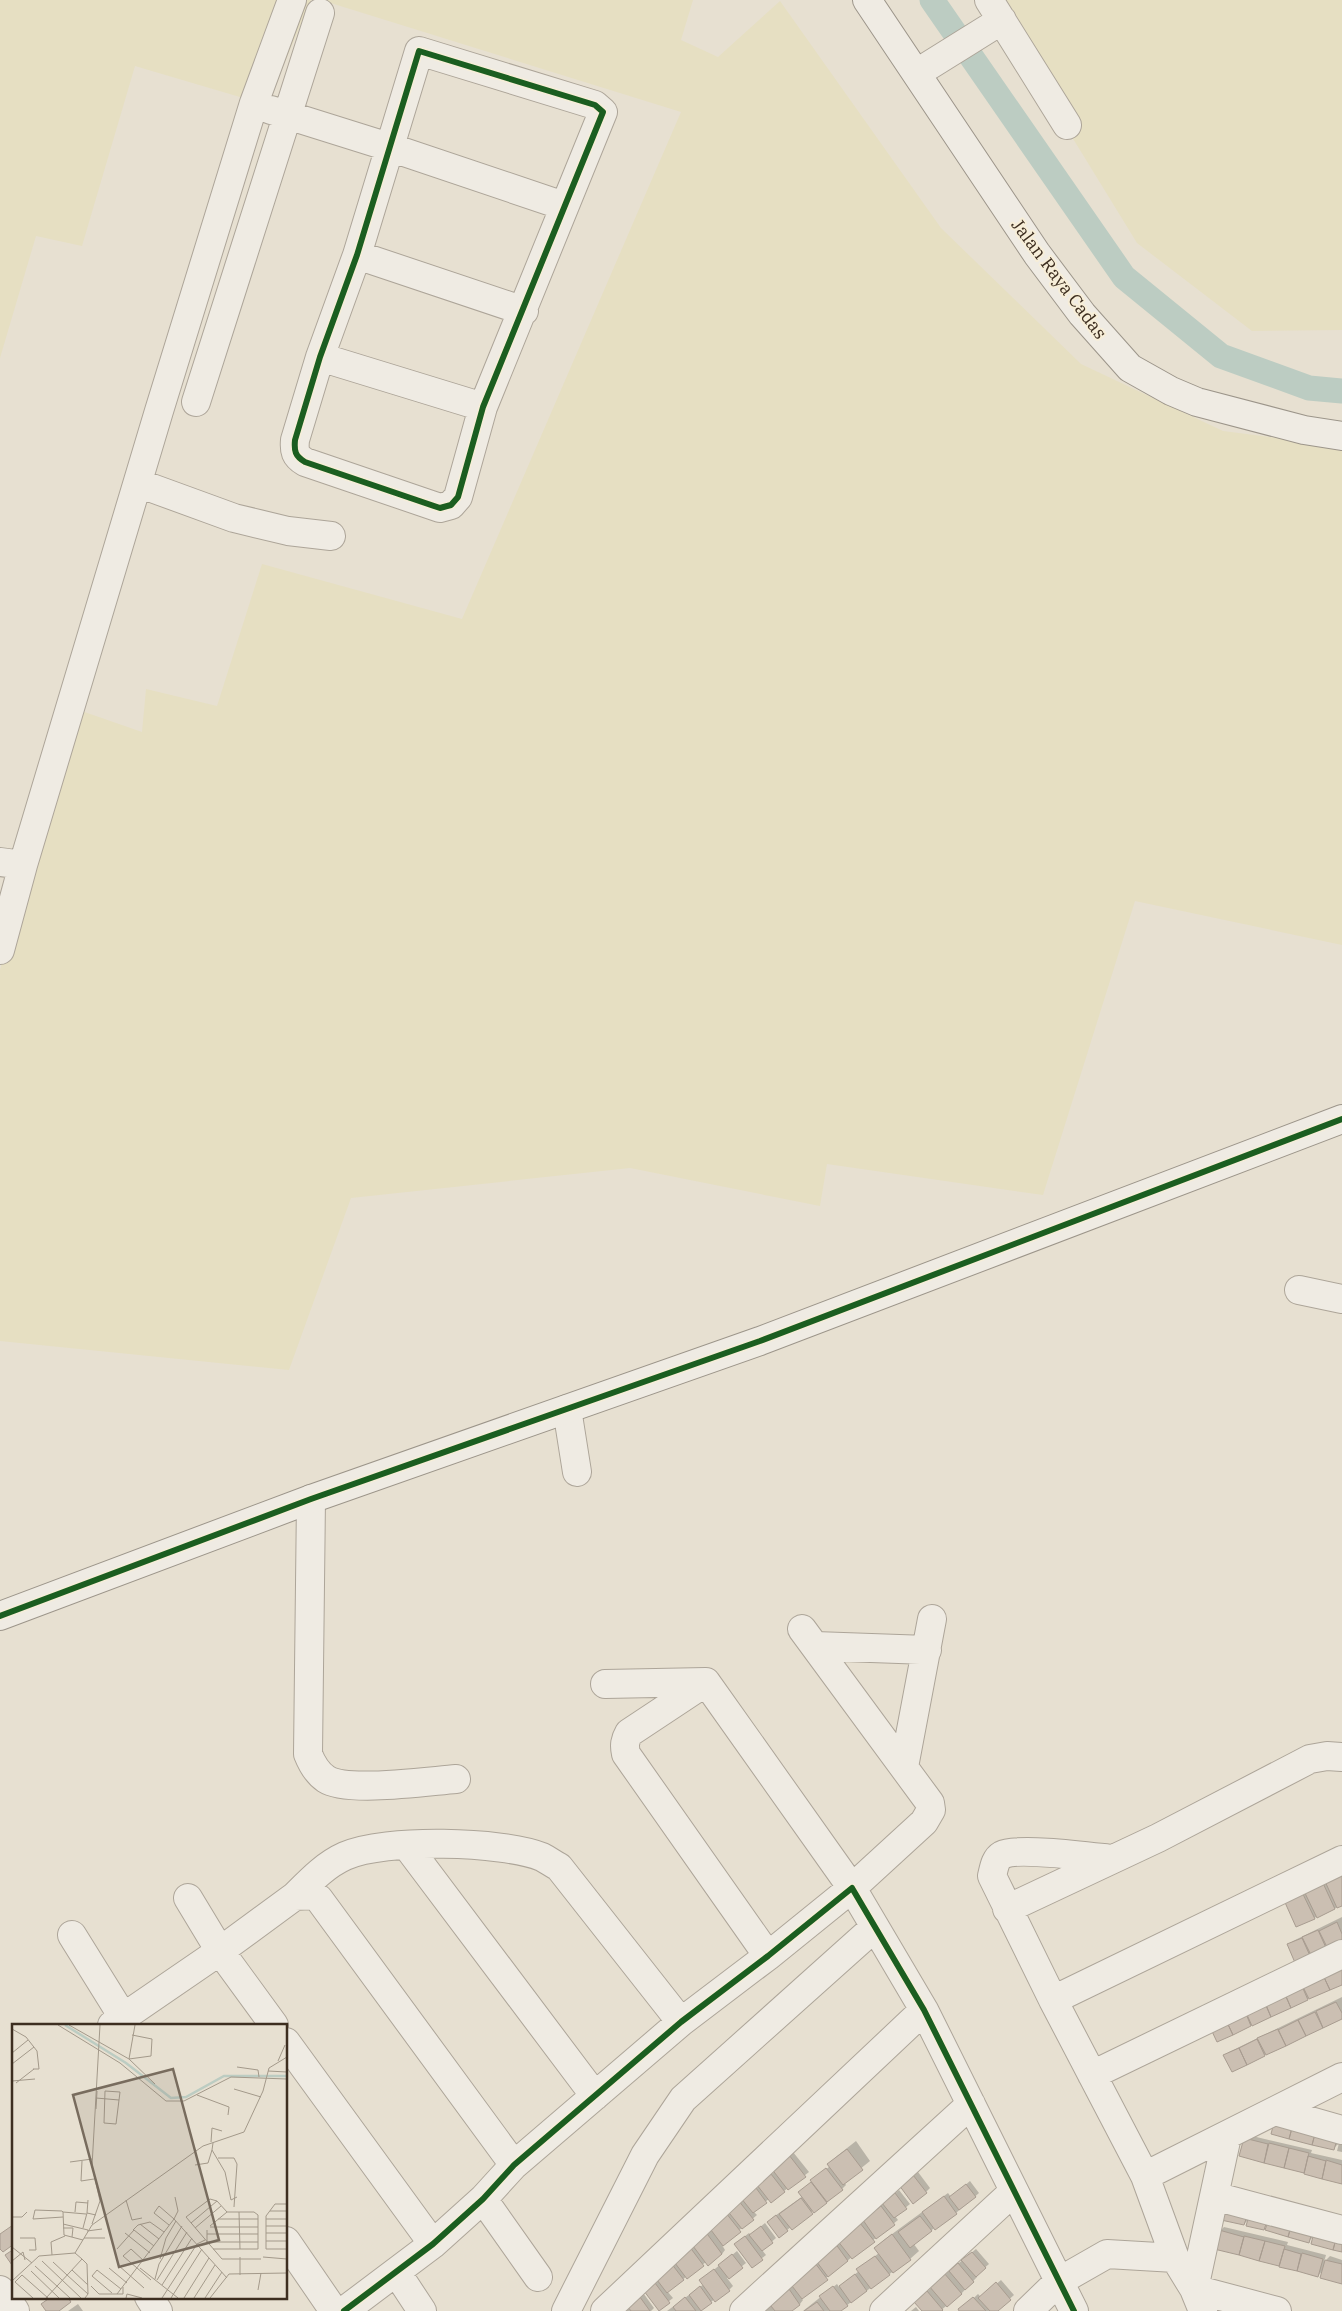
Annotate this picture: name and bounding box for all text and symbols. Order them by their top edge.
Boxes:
street label: Jalan Raya Cadas [1007,214,1112,343]
inset map [12,2024,288,2298]

